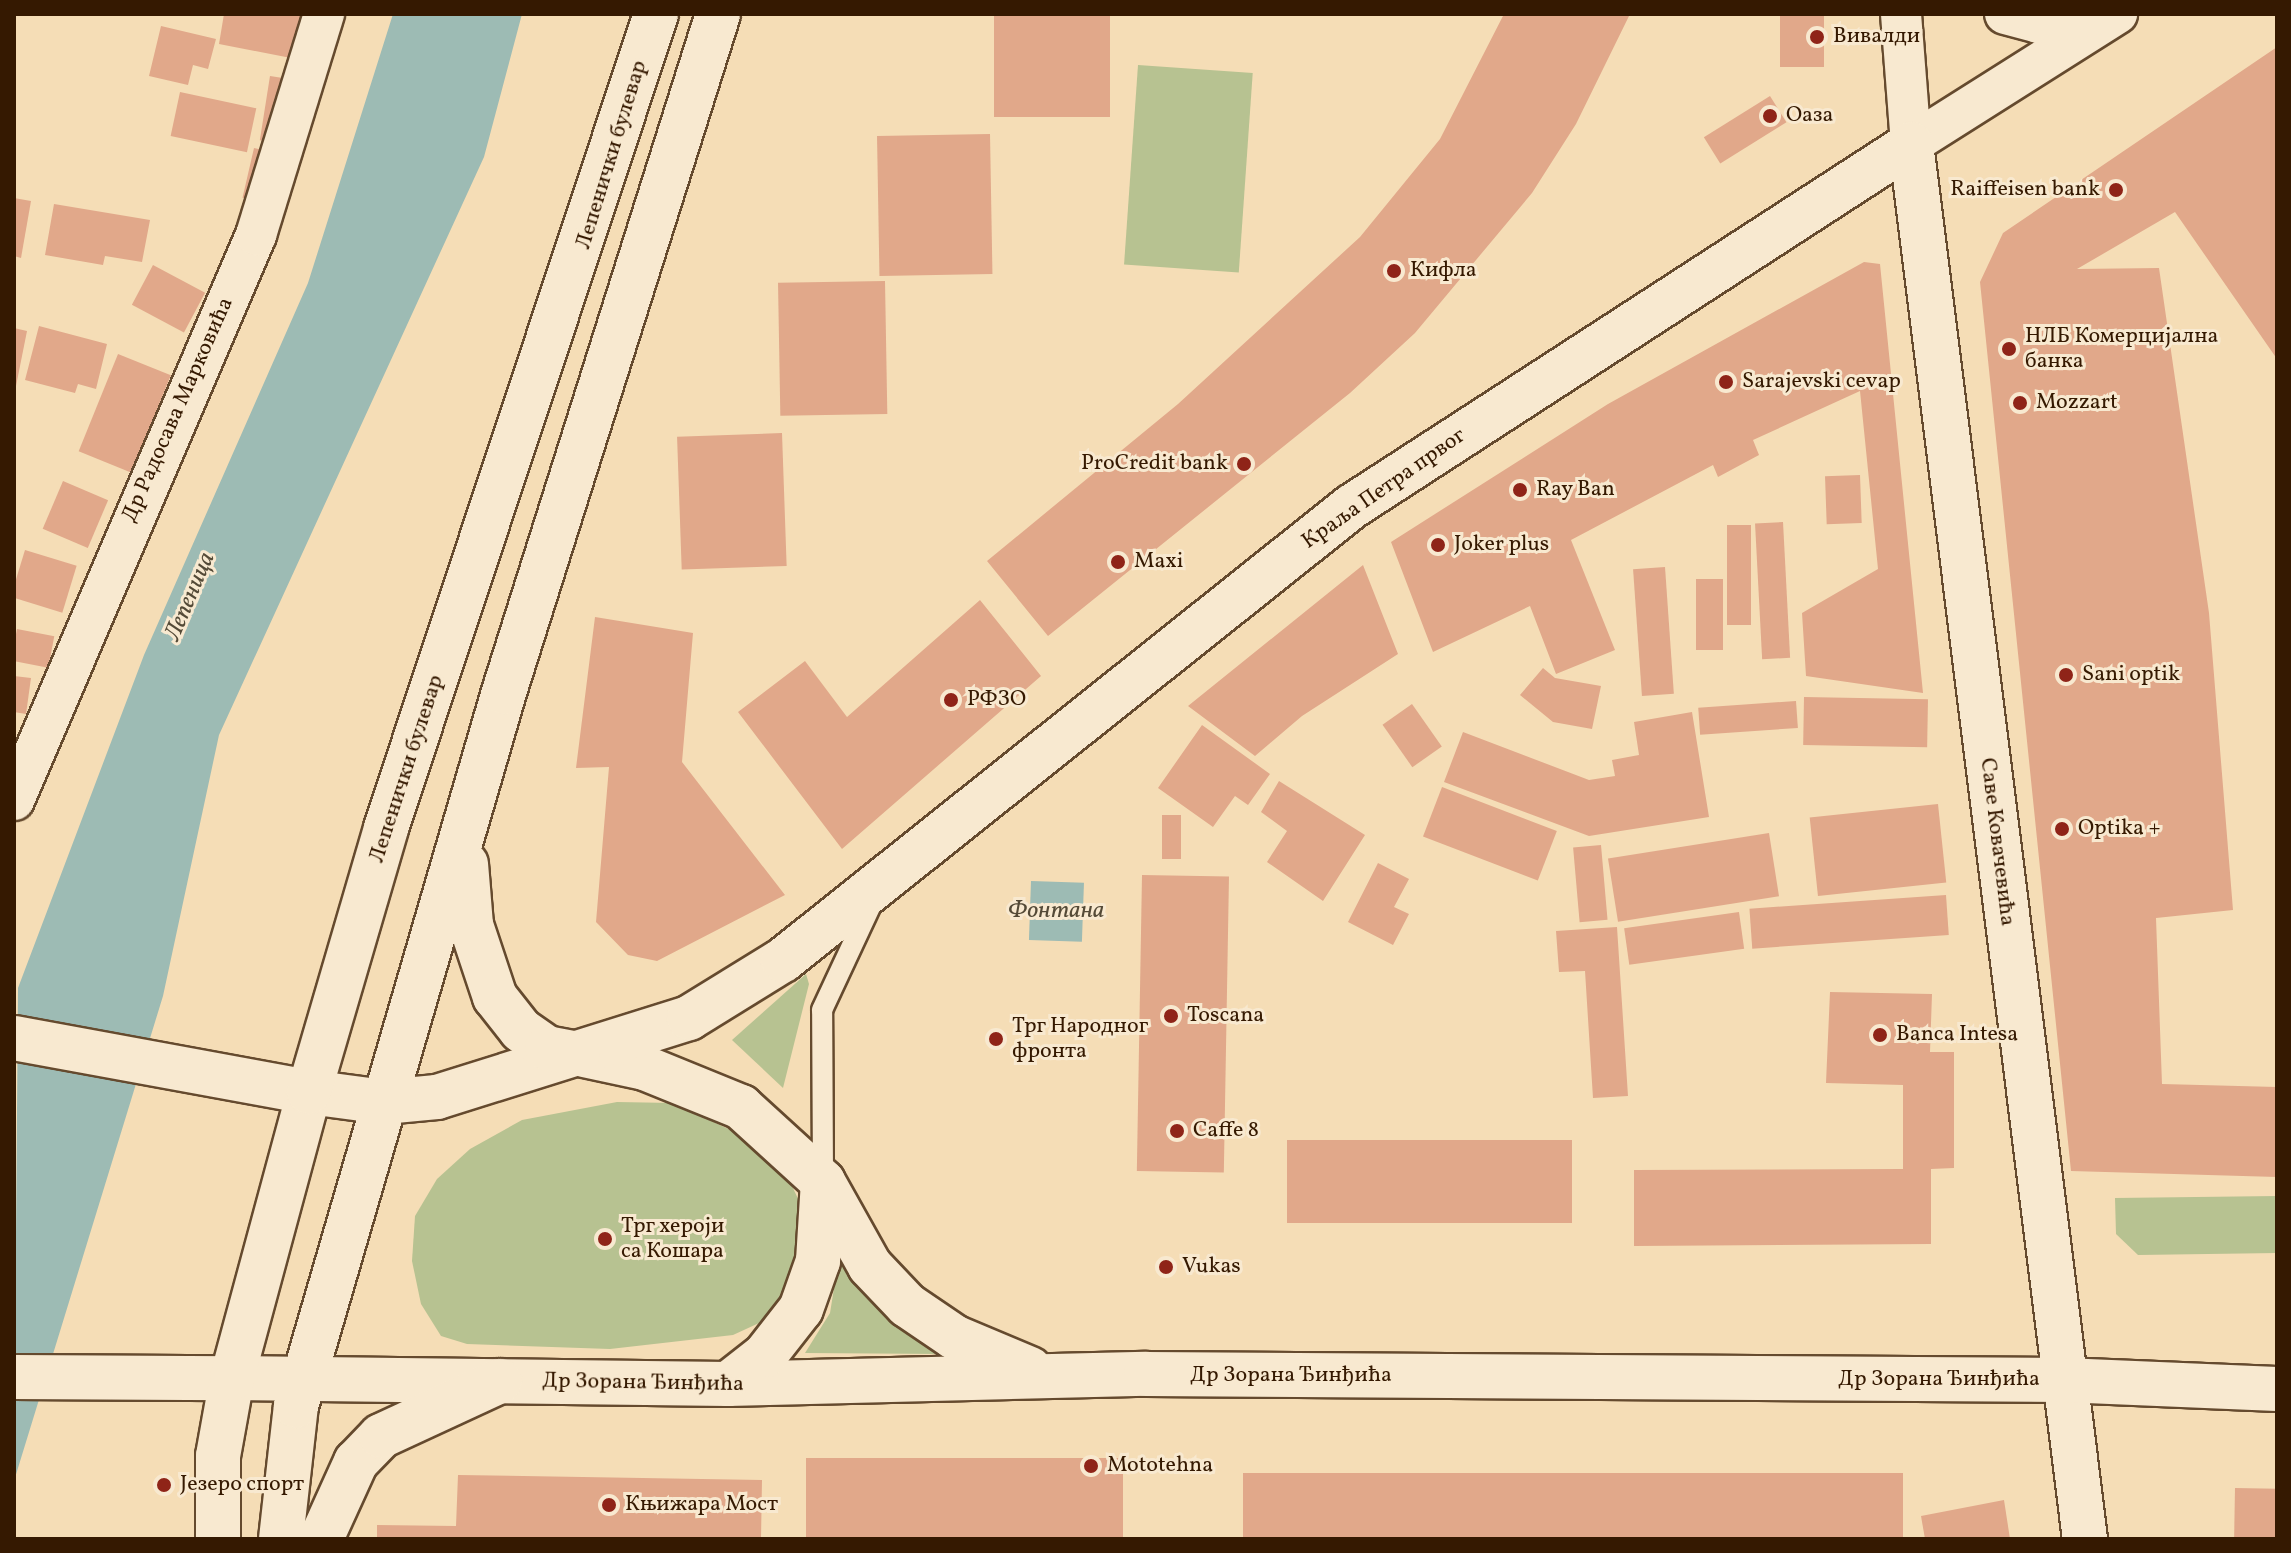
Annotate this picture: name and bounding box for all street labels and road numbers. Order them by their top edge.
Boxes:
street label: Лепенички булевар [571,58,653,252]
street label: Др Радосава Марковића [116,294,240,526]
street label: Краља Петра првог [1297,423,1471,555]
street label: Лепенички булевар [364,672,450,866]
street label: Саве Ковачевића [1974,756,2020,928]
street label: Др Зорана Ђинђића [1190,1363,1392,1389]
street label: Др Зорана Ђинђића [1838,1367,2040,1393]
street label: Др Зорана Ђинђића [541,1368,745,1398]

